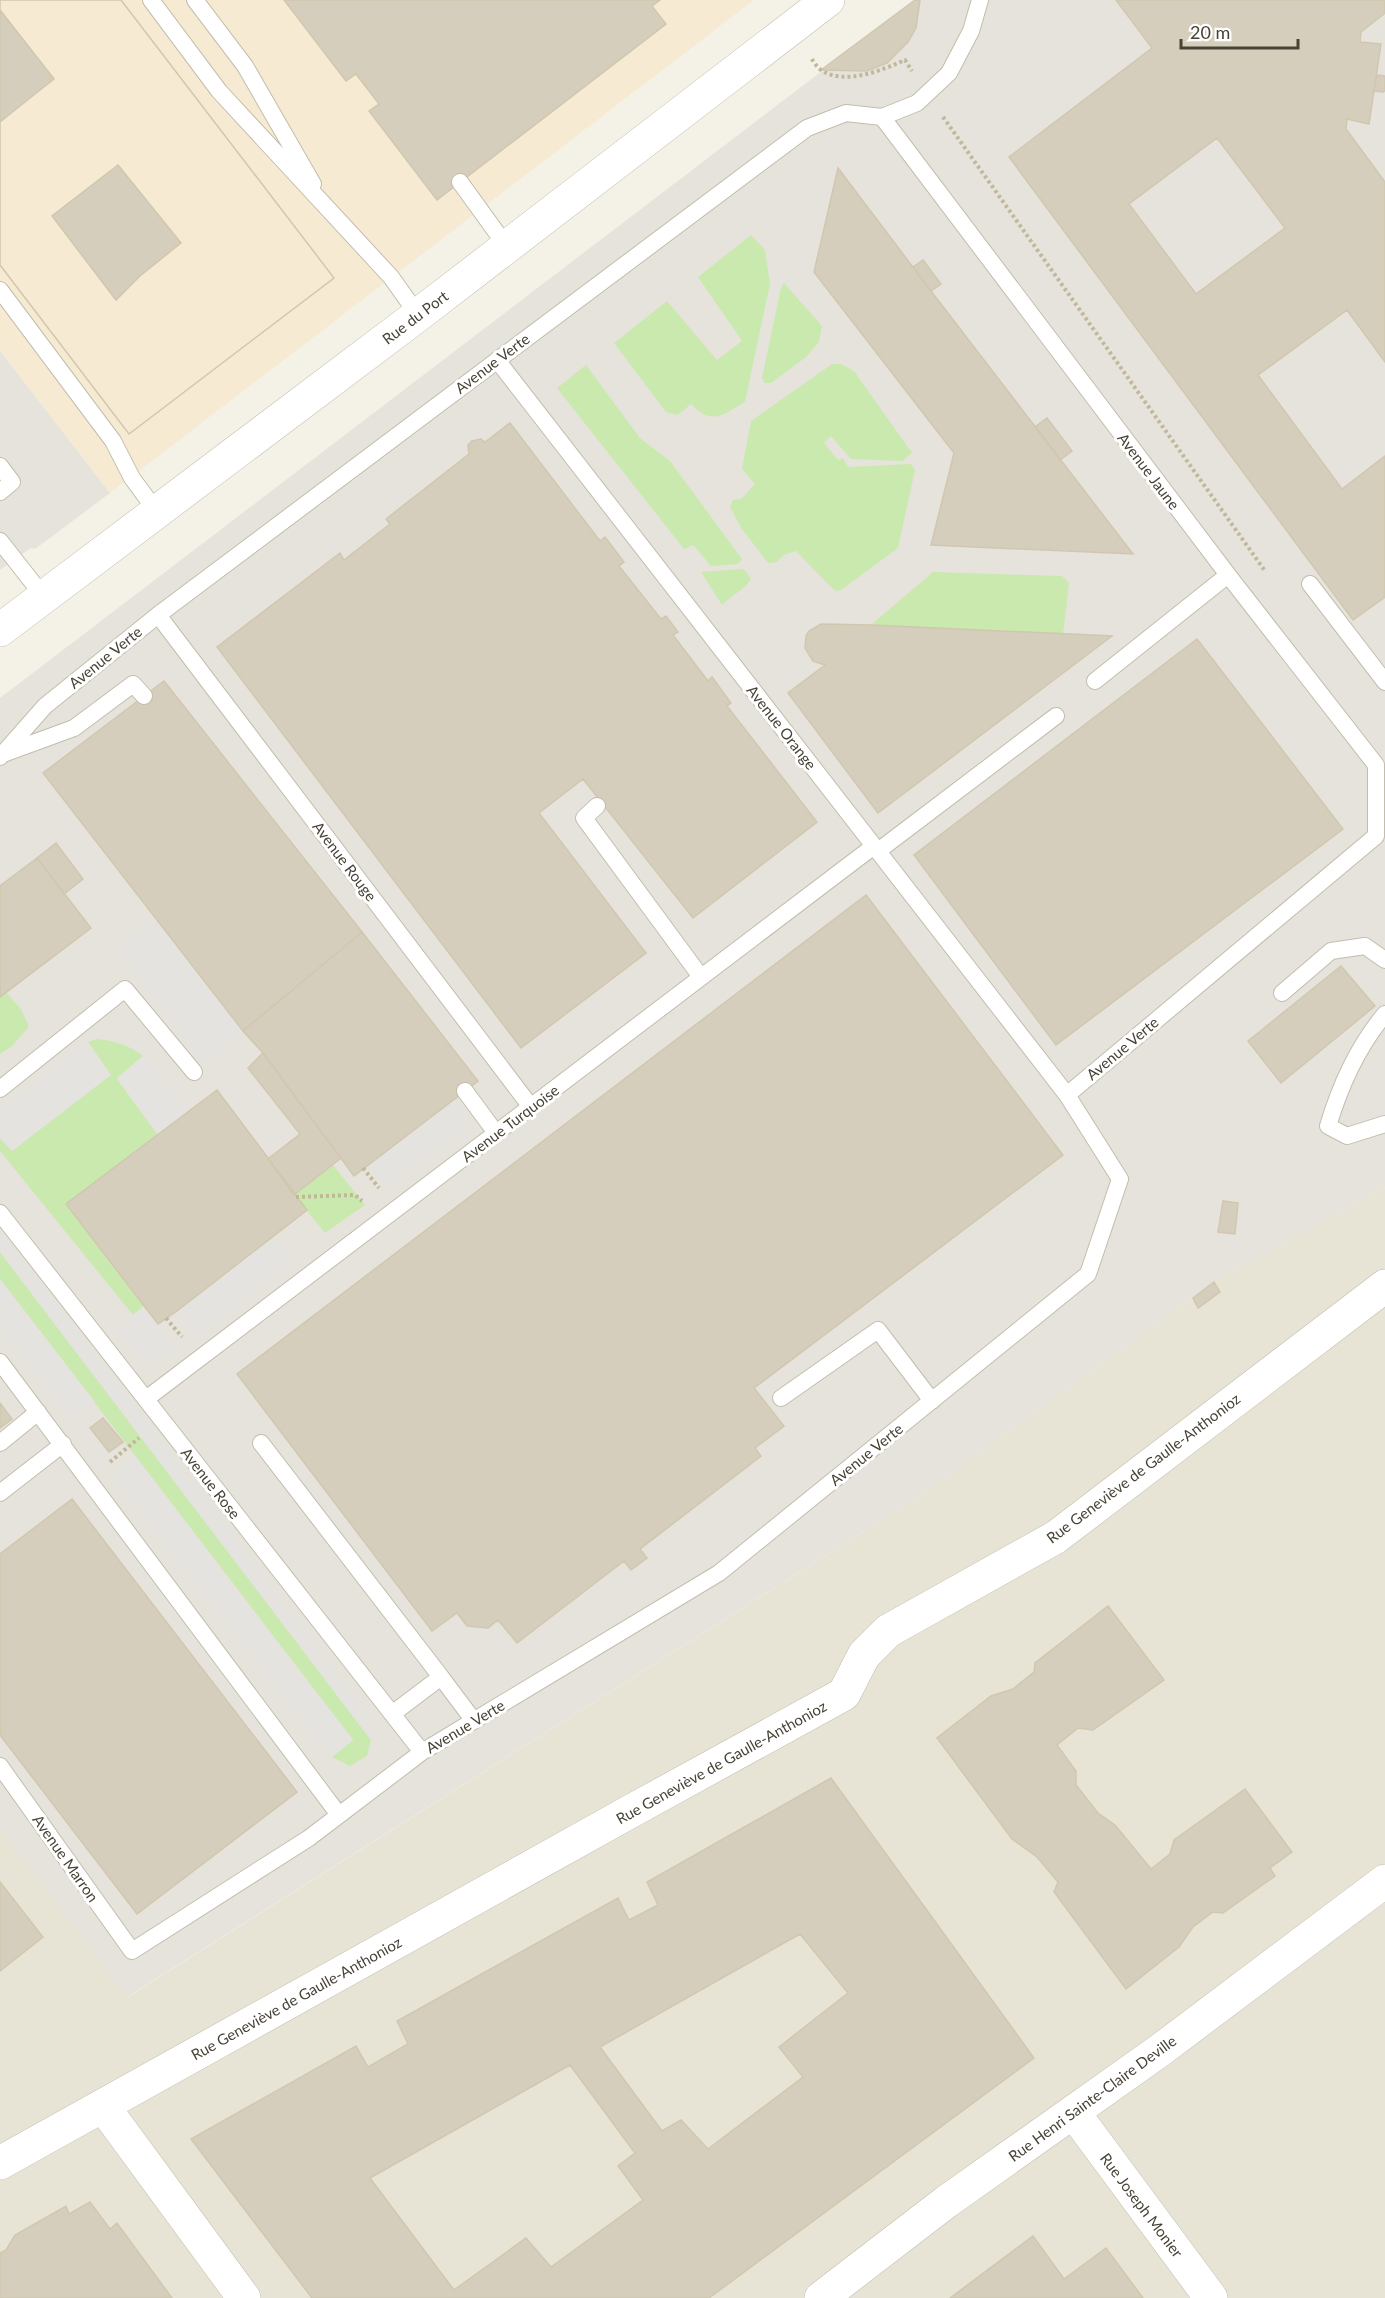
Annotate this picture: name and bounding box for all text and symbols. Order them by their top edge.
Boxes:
scale bar [1181,12,1298,50]
text: 20 m [1190,21,1230,43]
street label: Rue du Port [379,286,452,348]
street label: Avenue Verte [451,329,533,397]
street label: Avenue Jaune [1114,429,1184,513]
street label: Avenue Verte [65,622,145,692]
street label: Avenue Orange [743,681,821,773]
street label: Avenue Rouge [309,818,381,904]
street label: Avenue Verte [1082,1013,1162,1083]
street label: Avenue Turquoise [458,1081,562,1165]
street label: Rue Geneviève de Gaulle-Anthonioz [1043,1389,1244,1547]
street label: Avenue Verte [826,1419,906,1489]
street label: Avenue Rose [178,1444,244,1522]
street label: Avenue Verte [422,1695,508,1757]
street label: Rue Geneviève de Gaulle-Anthonioz [613,1696,830,1827]
street label: Avenue Marron [29,1811,103,1905]
street label: Rue Geneviève de Gaulle-Anthonioz [188,1932,405,2063]
street label: Rue Henri Sainte-Claire Deville [1005,2031,1179,2165]
street label: Rue Joseph Monier [1097,2149,1187,2261]

